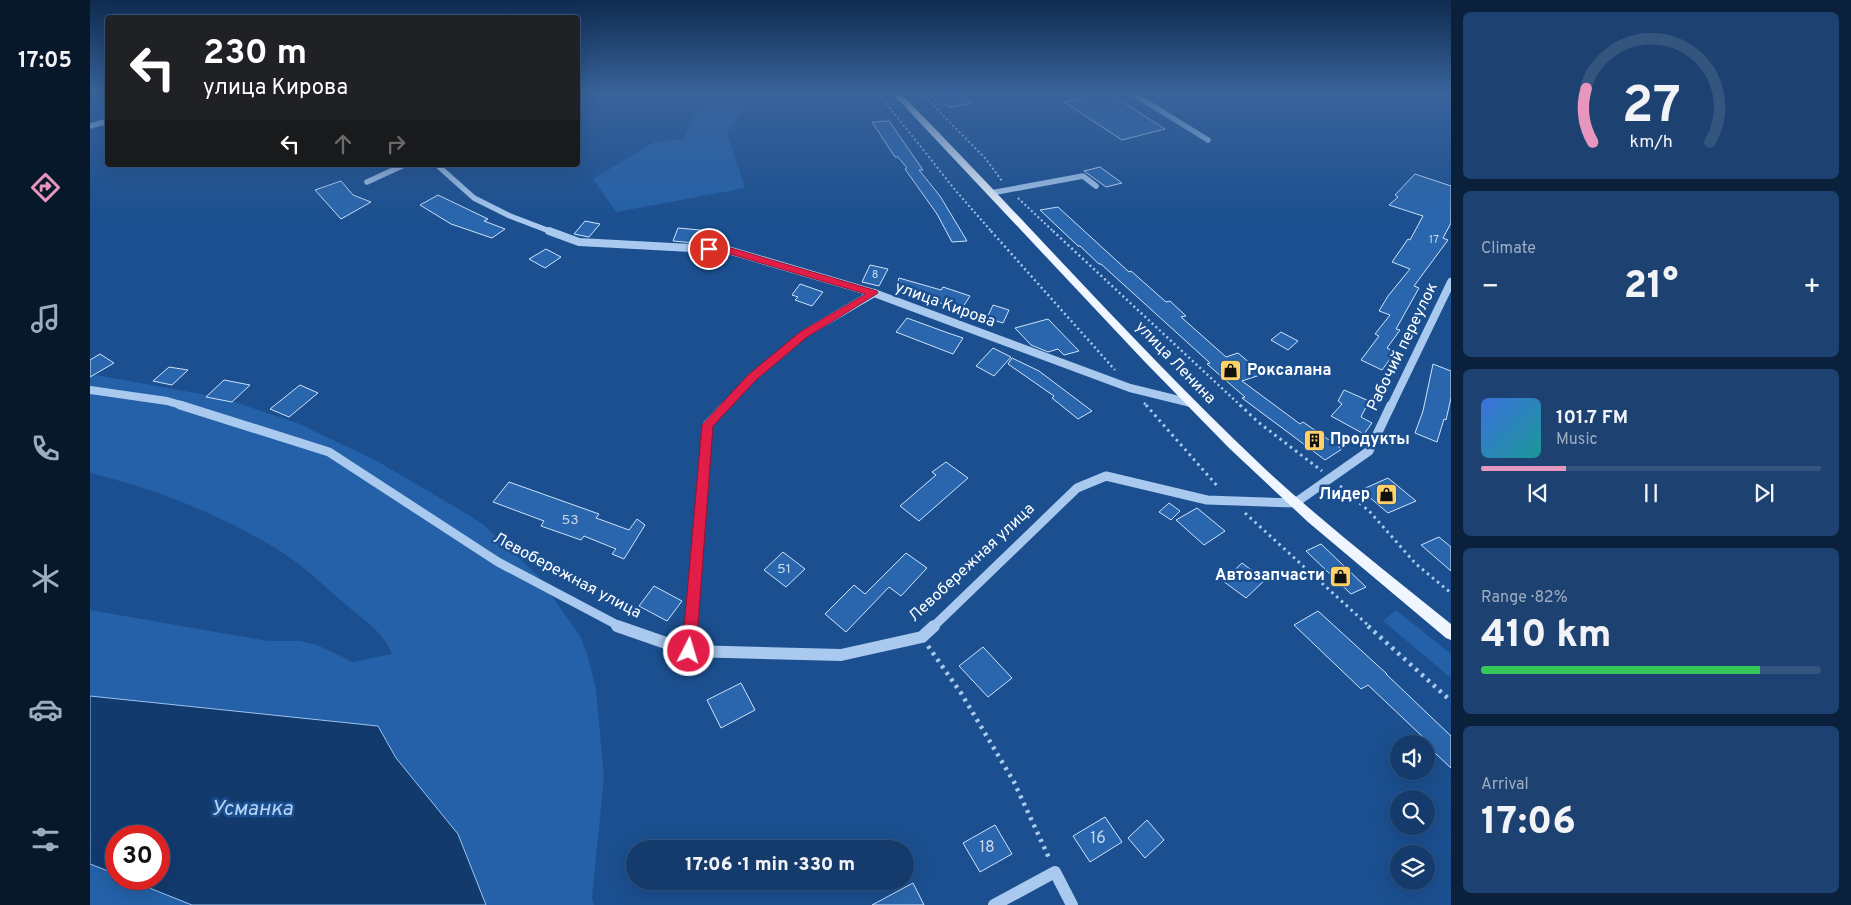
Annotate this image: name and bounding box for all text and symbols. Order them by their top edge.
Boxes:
text: 230 m [203,32,307,76]
icon: left [120,35,185,100]
text: 17:05 [18,48,72,75]
text: улица Кирова [203,75,348,102]
text: 27 [1621,75,1681,141]
icon: left [276,130,304,158]
icon: ahead [329,130,357,158]
icon: right [382,130,410,158]
text: km/h [1629,131,1673,154]
icon: directions [28,170,63,205]
pin [688,228,730,270]
house number: 17 [1429,233,1439,247]
icon: arrive [695,235,723,263]
text: Climate [1481,239,1536,259]
text: 21° [1624,263,1678,312]
house number: 8 [872,268,878,282]
text: − [1481,270,1499,306]
text: + [1803,270,1821,306]
street label: улица Кирова [892,278,998,332]
street label: Рабочий переулок [1363,279,1443,415]
icon: music [28,301,63,336]
street label: улица Ленина [1130,317,1220,409]
shop icon: Роксалана [1219,359,1243,383]
place label: Роксалана [1247,361,1331,381]
text: 101.7 FM [1556,406,1628,430]
building icon: Продукты [1302,428,1326,452]
place label: Продукты [1330,430,1410,450]
text: Music [1556,430,1597,450]
icon: phone [28,431,63,466]
icon: previous [1524,479,1552,507]
icon: pause [1637,479,1665,507]
icon: next [1750,479,1778,507]
shop icon: Лидер [1374,483,1398,507]
place label: Лидер [1319,485,1370,505]
street label: Левобережная улица [905,499,1039,627]
house number: 53 [561,512,579,529]
street label: Левобережная улица [489,528,645,624]
icon: climate [28,561,63,596]
house number: 51 [777,561,791,578]
shop icon: Автозапчасти [1329,564,1353,588]
place label: Автозапчасти [1215,566,1325,586]
text: Range · 82% [1481,588,1568,608]
text: 410 km [1481,612,1611,661]
position arrow [662,624,714,676]
icon: car [28,692,63,727]
map controls [1390,735,1435,890]
button: sound [1390,735,1435,780]
text: Arrival [1481,775,1529,795]
button: search [1390,790,1435,835]
water label: Усманка [211,796,293,823]
text: 17:06 [1481,799,1576,848]
icon: filters [28,822,63,857]
speed limit sign: 30 [105,825,170,890]
house number: 16 [1090,829,1106,849]
house number: 18 [979,838,995,858]
button: layers [1390,845,1435,890]
text: 17:06 · 1 min · 330 m [685,853,855,877]

